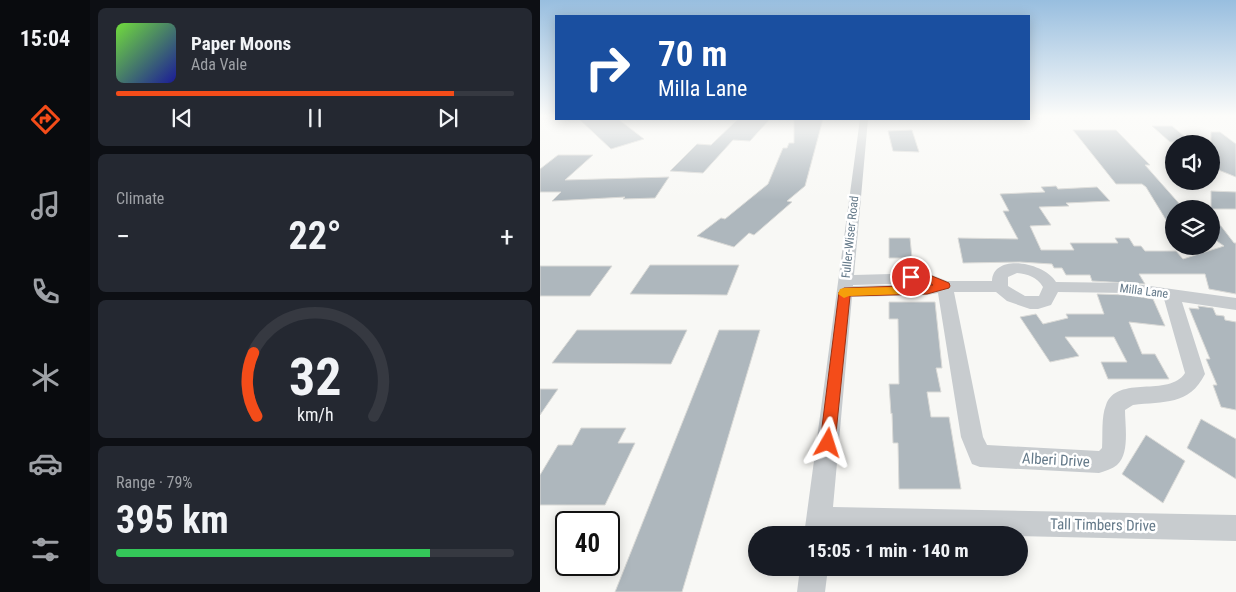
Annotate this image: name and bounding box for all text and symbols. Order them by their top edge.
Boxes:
text: 15:04 [20,26,70,51]
text: Paper Moons [191,32,291,55]
text: 70 m [658,34,727,75]
icon: right [575,35,640,100]
text: Ada Vale [191,55,247,74]
text: Milla Lane [658,76,747,101]
icon: directions [28,102,63,137]
icon: previous [168,104,196,132]
icon: pause [301,104,329,132]
icon: next [434,104,462,132]
map controls [1165,135,1220,255]
button: sound [1165,135,1220,190]
icon: music [28,188,63,223]
text: Climate [116,189,164,208]
street label: Fuller-Wiser Road [839,195,861,279]
button: layers [1165,200,1220,255]
text: 22° [288,214,342,258]
text: − [116,220,130,253]
text: + [500,220,514,253]
pin [890,256,932,298]
icon: arrive [897,263,925,291]
icon: phone [28,274,63,309]
street label: Milla Lane [1119,281,1169,301]
text: 32 [289,347,341,408]
icon: climate [28,360,63,395]
text: km/h [297,404,333,425]
position arrow [801,416,853,468]
icon: car [28,446,63,481]
street label: Alberi Drive [1022,449,1090,471]
text: Range · 79% [116,473,192,492]
text: 395 km [116,498,229,542]
speed limit sign: 40 [555,511,620,576]
street label: Tall Timbers Drive [1050,515,1156,535]
icon: filters [28,532,63,567]
text: 15:05 · 1 min · 140 m [807,539,969,562]

